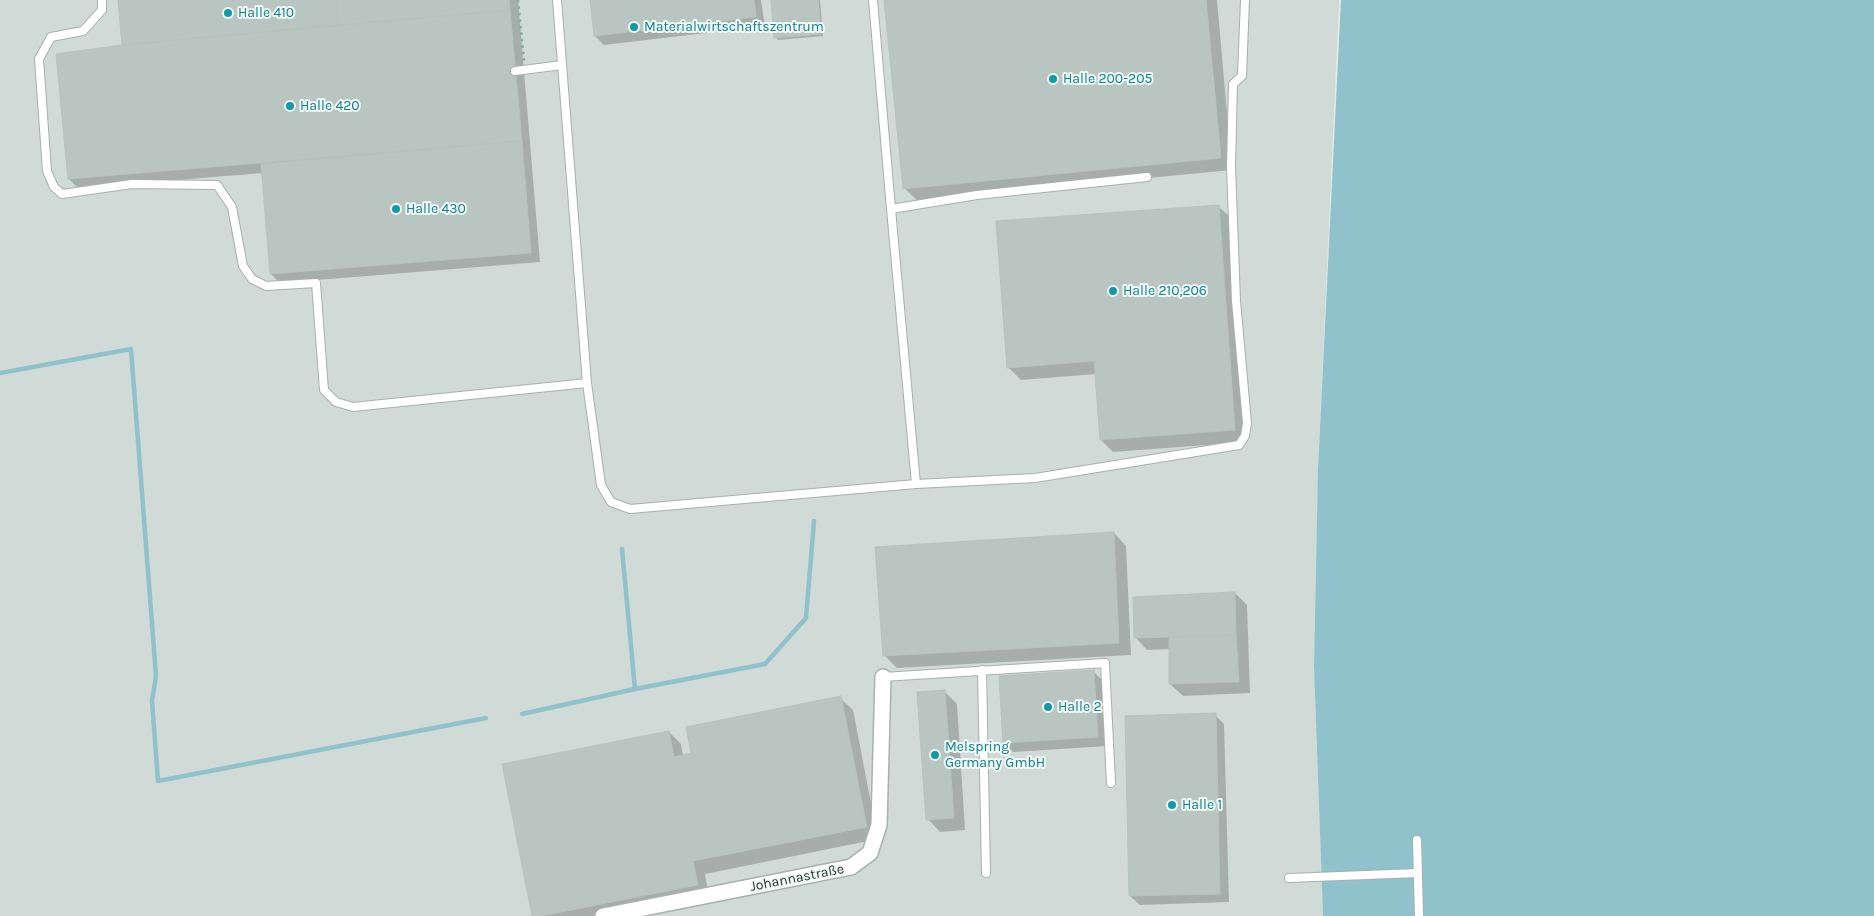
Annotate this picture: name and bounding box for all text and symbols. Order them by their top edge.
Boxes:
place label: Halle 410 [238,5,294,21]
marker: Halle 410 [222,7,234,19]
place label: Materialwirtschaftszentrum [644,19,824,35]
marker: Materialwirtschaftszentrum [628,21,640,33]
place label: Halle 200-205 [1063,71,1152,87]
marker: Halle 200-205 [1047,73,1059,85]
place label: Halle 420 [300,98,360,114]
marker: Halle 420 [284,100,296,112]
place label: Halle 430 [406,201,466,217]
marker: Halle 430 [390,203,402,215]
place label: Halle 210,206 [1123,283,1207,299]
marker: Halle 210,206 [1107,285,1119,297]
place label: Halle 2 [1058,699,1102,715]
marker: Halle 2 [1042,701,1054,713]
place label: Melspring Germany GmbH [945,739,1045,772]
marker: Melspring Germany GmbH [929,749,941,761]
place label: Halle 1 [1182,797,1222,813]
marker: Halle 1 [1166,799,1178,811]
street label: Johannastraße [749,861,845,895]

